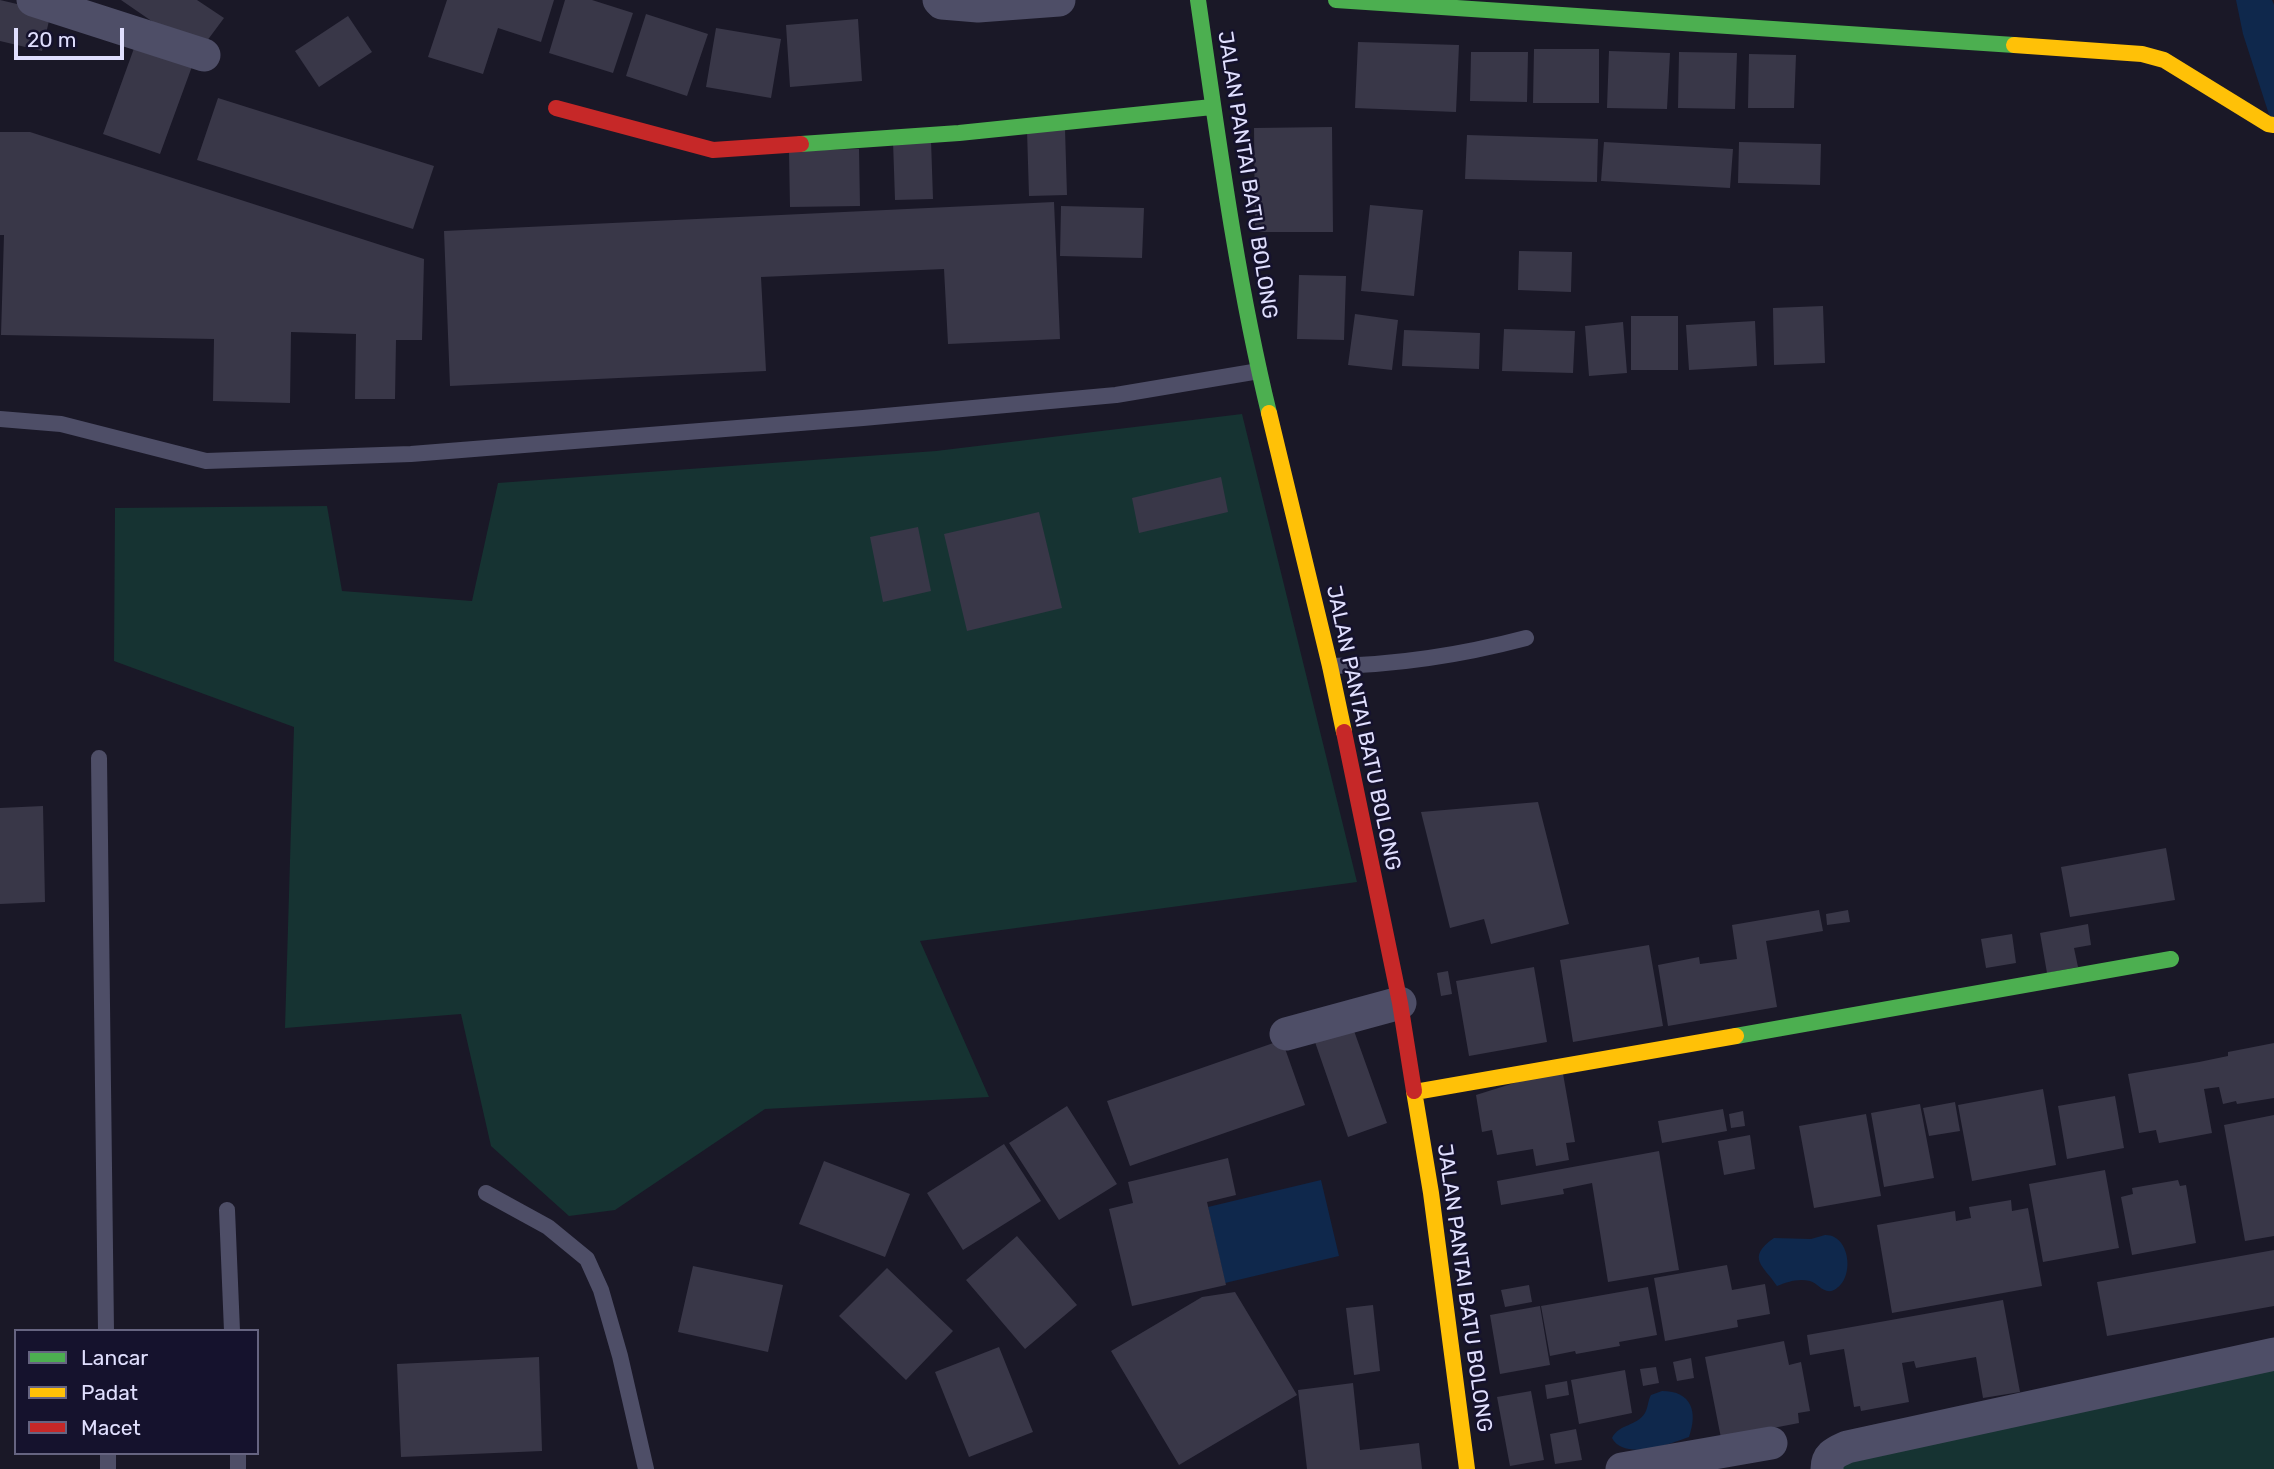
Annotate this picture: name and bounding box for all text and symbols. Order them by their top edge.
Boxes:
scale bar [18,14,128,58]
text: 20 m [27,27,76,52]
street label: JALAN PANTAI BATU BOLONG [1212,29,1282,321]
street label: JALAN PANTAI BATU BOLONG [1320,583,1406,873]
street label: JALAN PANTAI BATU BOLONG [1431,1142,1497,1434]
legend [14,1329,259,1455]
text: Lancar [81,1345,148,1370]
text: Padat [81,1380,138,1405]
text: Macet [81,1415,141,1440]

